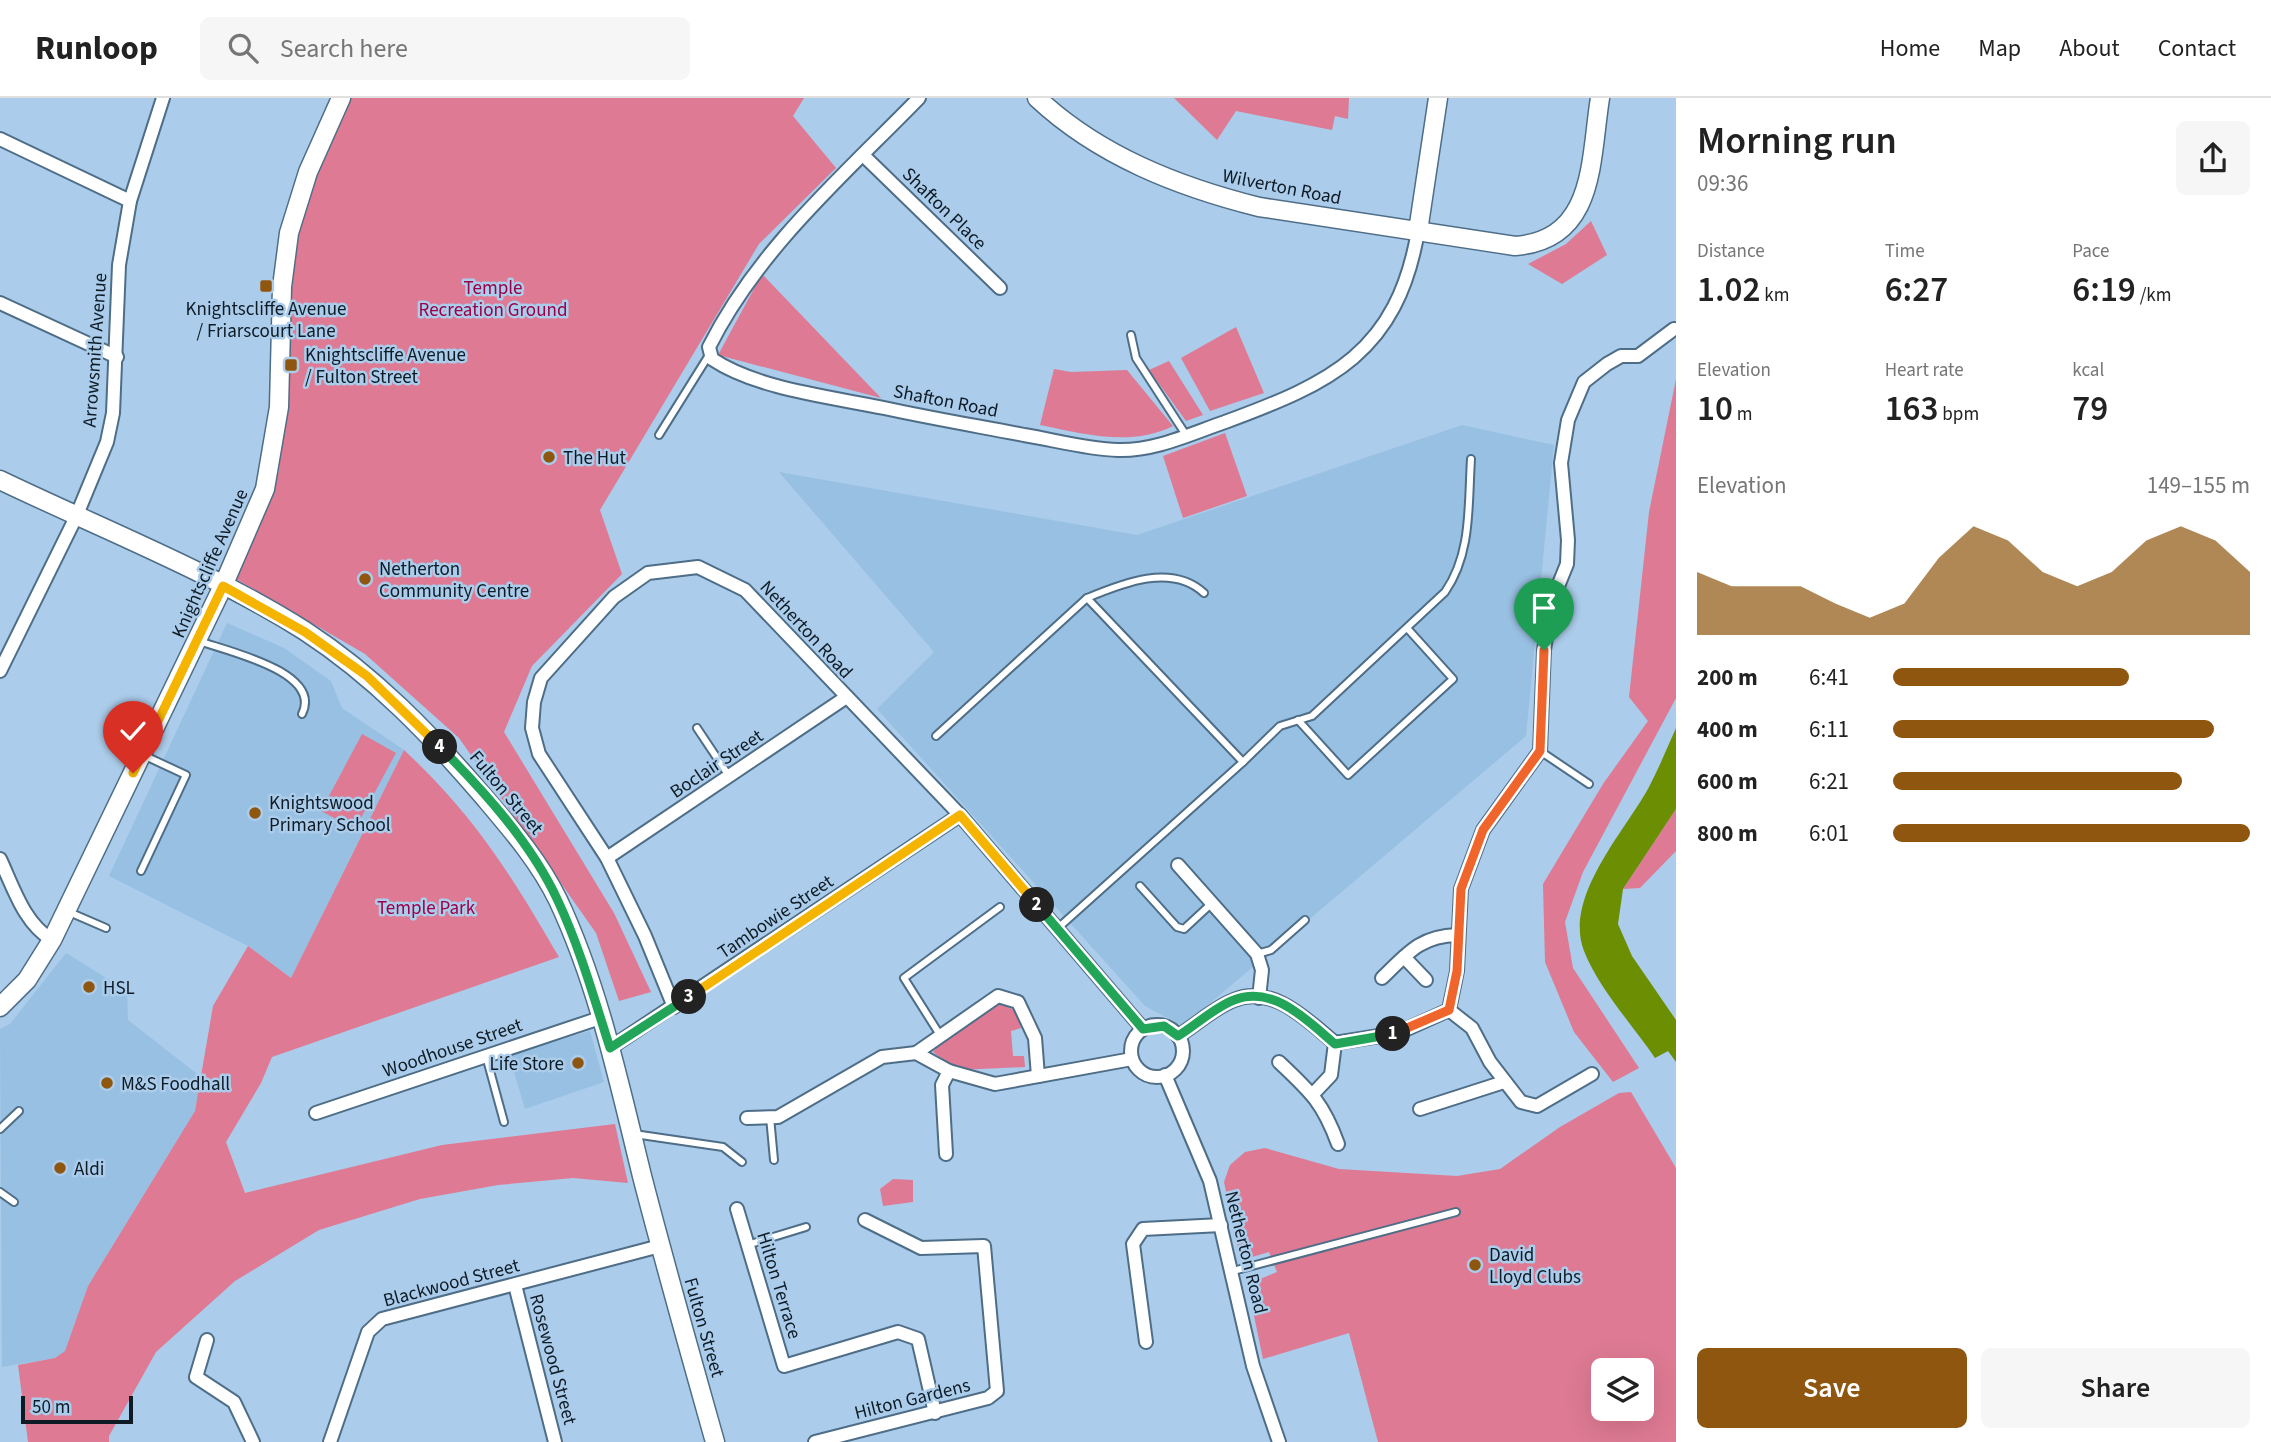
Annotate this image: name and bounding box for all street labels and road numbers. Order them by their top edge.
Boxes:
street label: Shafton Place [896,162,992,256]
street label: Wilverton Road [1220,163,1344,212]
street label: Arrowsmith Avenue [77,272,114,428]
street label: Shafton Road [891,378,1000,425]
street label: Knightscliffe Avenue [165,485,255,643]
street label: Netherton Road [753,575,859,685]
street label: Boclair Street [665,723,769,805]
street label: Fulton Street [463,745,550,841]
street label: Tambowie Street [713,868,839,966]
street label: Woodhouse Street [379,1012,526,1085]
street label: Netherton Road [1217,1188,1274,1317]
street label: Hilton Terrace [749,1228,808,1342]
street label: Blackwood Street [380,1252,523,1315]
street label: Fulton Street [676,1274,731,1381]
street label: Rosewood Street [522,1291,583,1428]
street label: Hilton Gardens [852,1372,973,1427]

